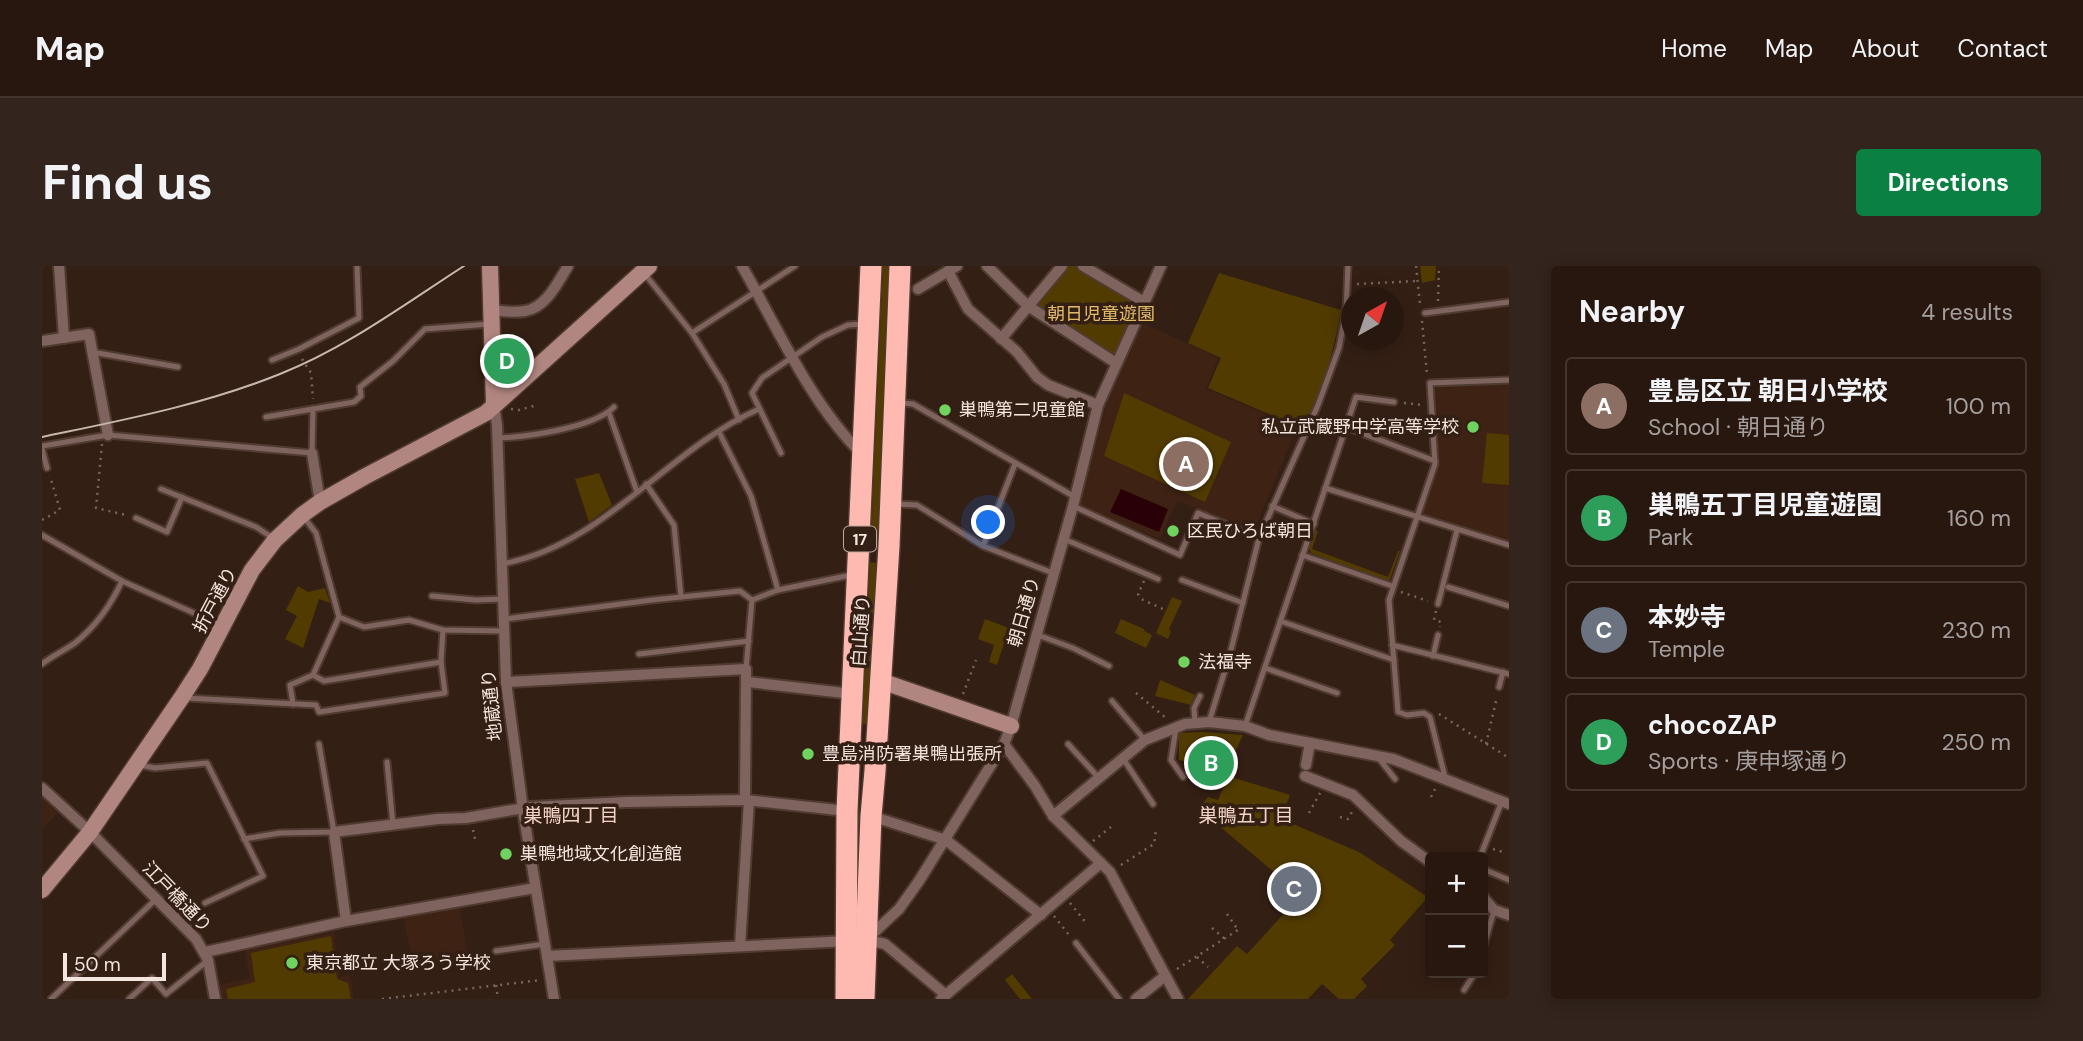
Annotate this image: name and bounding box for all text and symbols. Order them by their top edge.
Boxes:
text: Map [35,27,105,70]
text: Home [1661,33,1727,64]
text: Map [1765,33,1813,64]
text: About [1851,33,1920,64]
text: Contact [1958,33,2048,64]
button: Directions [1856,149,2041,216]
text: Find us [42,150,213,214]
north arrow [1341,287,1404,350]
text: Nearby [1579,292,1685,331]
text: 4 results [1921,297,2013,327]
park label: 朝日児童遊園 [1047,302,1155,326]
pin: D [484,335,530,387]
text: 豊島区立 朝日小学校 [1648,374,1888,408]
text: A [1596,391,1612,421]
text: 100 m [1946,391,2011,421]
place label: 巣鴨第二児童館 [959,398,1085,422]
marker: 巣鴨第二児童館 [937,402,953,418]
text: School · 朝日通り [1648,412,1829,442]
place label: 私立武蔵野中学高等学校 [1261,415,1459,439]
marker: 私立武蔵野中学高等学校 [1465,419,1481,435]
pin: A [1163,438,1209,490]
text: 巣鴨五丁目児童遊園 [1648,488,1882,522]
text: B [1597,503,1611,533]
text: 160 m [1947,503,2011,533]
your location [971,505,1005,539]
place label: 区民ひろば朝日 [1187,519,1313,543]
text: Park [1648,522,1693,552]
marker: 区民ひろば朝日 [1165,523,1181,539]
road number: 17 [844,526,876,552]
street label: 折戸通り [188,563,242,637]
street label: 朝日通り [1003,574,1045,650]
street label: 白山通り [847,594,875,668]
text: 本妙寺 [1648,600,1726,634]
text: C [1596,615,1612,645]
text: 230 m [1942,615,2011,645]
text: Temple [1648,634,1725,664]
place label: 法福寺 [1198,650,1252,674]
marker: 法福寺 [1176,654,1192,670]
street label: 地蔵通り [476,668,508,742]
text: chocoZAP [1648,708,1777,742]
text: D [1596,727,1612,757]
text: 250 m [1941,727,2011,757]
pin: B [1188,737,1234,789]
place label: 豊島消防署巣鴨出張所 [822,742,1002,766]
marker: 豊島消防署巣鴨出張所 [800,746,816,762]
text: Sports · 庚申塚通り [1648,746,1850,776]
district label: 巣鴨四丁目 [523,803,619,828]
district label: 巣鴨五丁目 [1198,803,1294,828]
place label: 巣鴨地域文化創造館 [520,842,682,866]
marker: 巣鴨地域文化創造館 [498,846,514,862]
map controls [1425,852,1488,978]
button: + [1425,852,1488,915]
street label: 江戸橋通り [137,856,217,938]
pin: C [1271,863,1317,915]
button: − [1425,915,1488,978]
scale bar [63,950,166,982]
place label: 東京都立 大塚ろう学校 [306,951,491,975]
text: 50 m [74,952,121,977]
marker: 東京都立 大塚ろう学校 [284,955,300,971]

